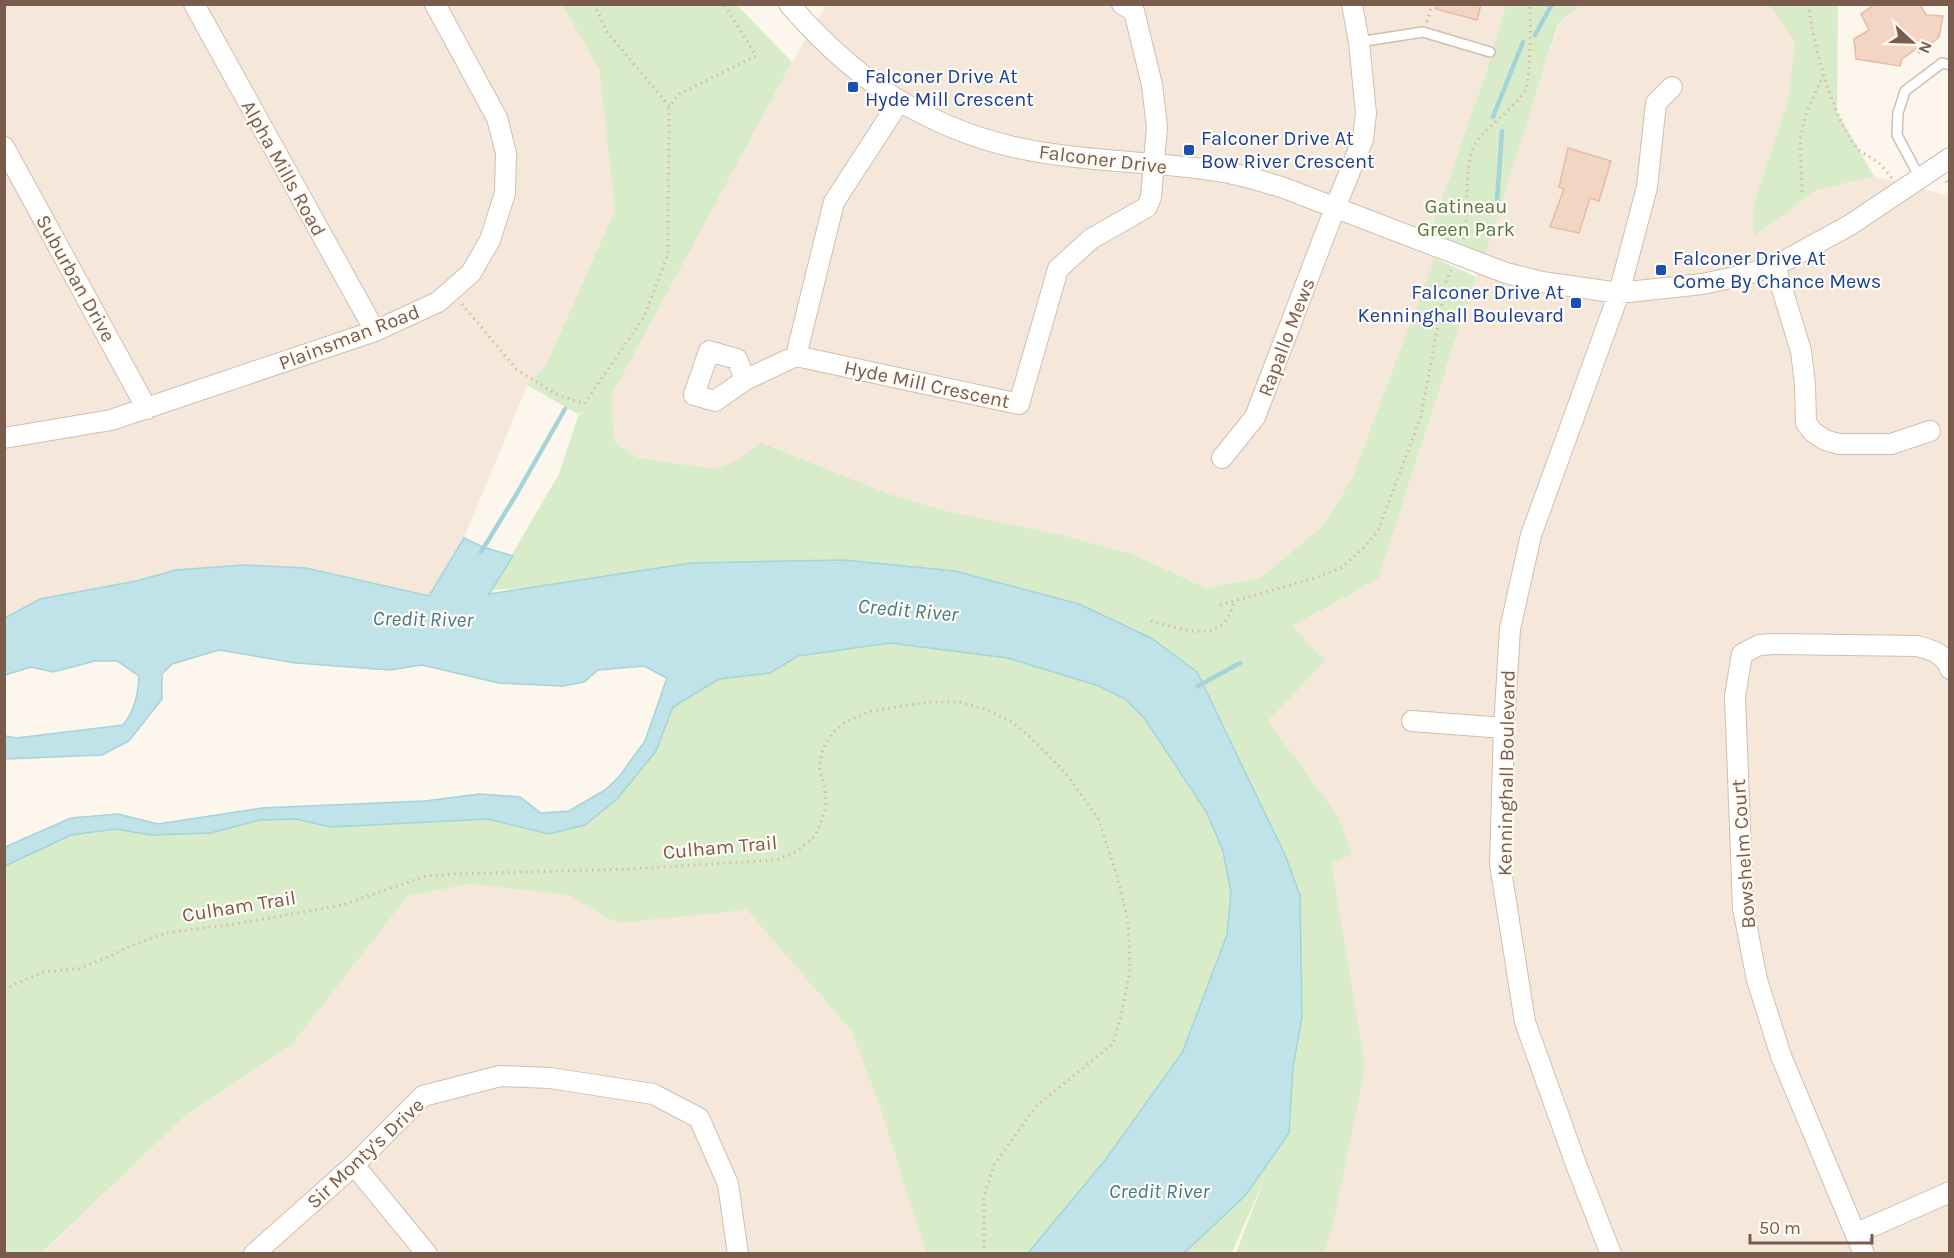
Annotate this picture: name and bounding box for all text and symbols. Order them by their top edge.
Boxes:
north arrow [1882,12,1942,72]
text: N [1914,39,1936,56]
place label: Falconer Drive At Hyde Mill Crescent [865,65,1034,111]
marker: Falconer Drive At Hyde Mill Crescent [846,80,860,94]
street label: Alpha Mills Road [237,96,330,240]
place label: Falconer Drive At Bow River Crescent [1201,127,1375,173]
street label: Falconer Drive [1038,140,1168,179]
marker: Falconer Drive At Bow River Crescent [1182,143,1196,157]
park label: Gatineau Green Park [1417,195,1515,241]
street label: Suburban Drive [31,211,120,346]
place label: Falconer Drive At Come By Chance Mews [1673,247,1881,293]
marker: Falconer Drive At Come By Chance Mews [1654,263,1668,277]
street label: Rapallo Mews [1253,275,1320,400]
place label: Falconer Drive At Kenninghall Boulevard [1358,281,1564,327]
marker: Falconer Drive At Kenninghall Boulevard [1569,296,1583,310]
street label: Plainsman Road [276,300,423,375]
street label: Hyde Mill Crescent [842,356,1012,413]
water label: Credit River [857,594,960,626]
water label: Credit River [372,606,474,632]
street label: Kenninghall Boulevard [1493,670,1520,876]
street label: Bowshelm Court [1727,778,1760,929]
street label: Culham Trail [662,831,778,864]
street label: Culham Trail [181,886,298,927]
street label: Sir Monty's Drive [302,1093,429,1213]
water label: Credit River [1109,1179,1210,1203]
scale bar [1750,1207,1872,1245]
text: 50 m [1759,1217,1801,1239]

